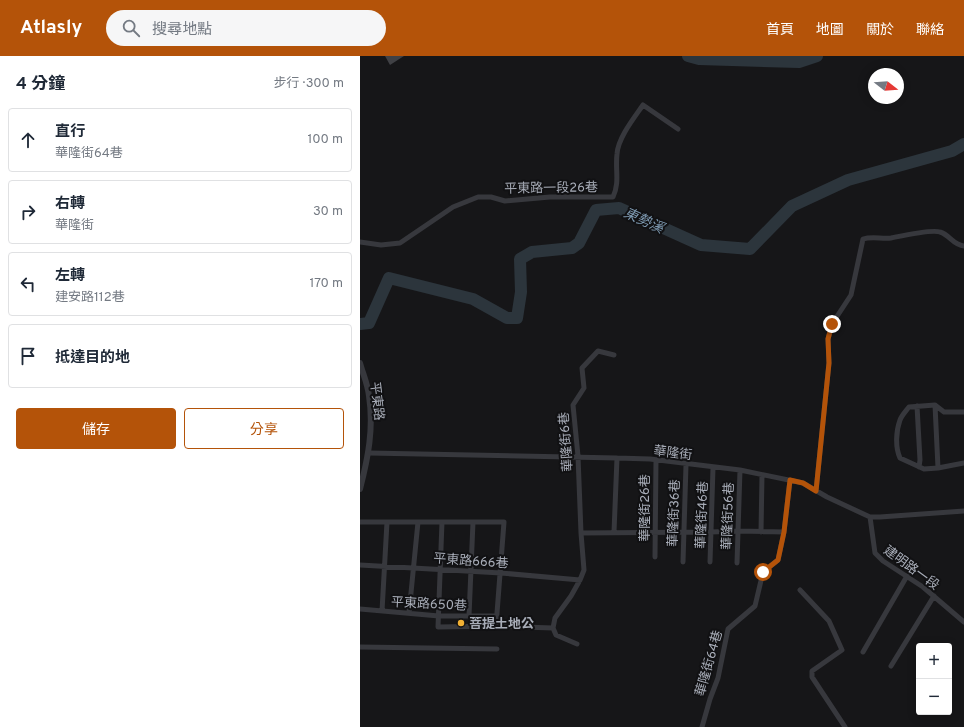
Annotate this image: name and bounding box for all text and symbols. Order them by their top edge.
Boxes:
search box [106,10,386,46]
text: Atlasly [20,16,82,40]
icon: search [120,17,142,39]
text: 搜尋地點 [152,21,212,40]
text: 首頁 [766,22,794,39]
text: 地圖 [816,22,844,39]
text: 關於 [866,22,894,39]
text: 聯絡 [916,22,944,39]
north arrow [868,68,904,104]
text: 4 分鐘 [16,74,65,96]
text: 步行 · 300 m [274,76,344,92]
text: 直行 [55,123,85,142]
icon: ahead [17,129,39,151]
text: 100 m [307,132,343,148]
text: 華隆街64巷 [55,146,123,162]
street label: 平東路一段26巷 [504,180,598,198]
text: 右轉 [55,195,85,214]
icon: right [17,201,39,223]
text: 30 m [313,204,343,220]
water label: 東勢溪 [621,205,668,238]
text: 華隆街 [55,218,94,234]
text: 左轉 [55,267,85,286]
icon: left [17,273,39,295]
text: 170 m [309,276,343,292]
text: 建安路112巷 [55,290,125,306]
route end [823,315,841,333]
icon: arrive [17,345,39,367]
text: 抵達目的地 [55,349,130,368]
street label: 平東路 [366,381,386,422]
button: 儲存 [16,408,176,449]
button: 分享 [184,408,344,449]
street label: 華隆街6巷 [556,411,577,472]
street label: 華隆街 [652,443,693,464]
street label: 華隆街26巷 [637,474,654,542]
street label: 華隆街36巷 [665,479,684,547]
street label: 華隆街46巷 [693,481,712,549]
street label: 華隆街56巷 [719,482,738,550]
street label: 建明路一段 [880,543,942,594]
street label: 平東路666巷 [433,551,509,573]
route start [754,563,772,581]
street label: 平東路650巷 [390,595,467,615]
place label: 菩提土地公 [469,616,534,633]
marker: 菩提土地公 [456,618,466,628]
street label: 華隆街64巷 [692,628,727,698]
map controls [916,643,952,715]
button: + [916,643,952,679]
button: − [916,679,952,715]

